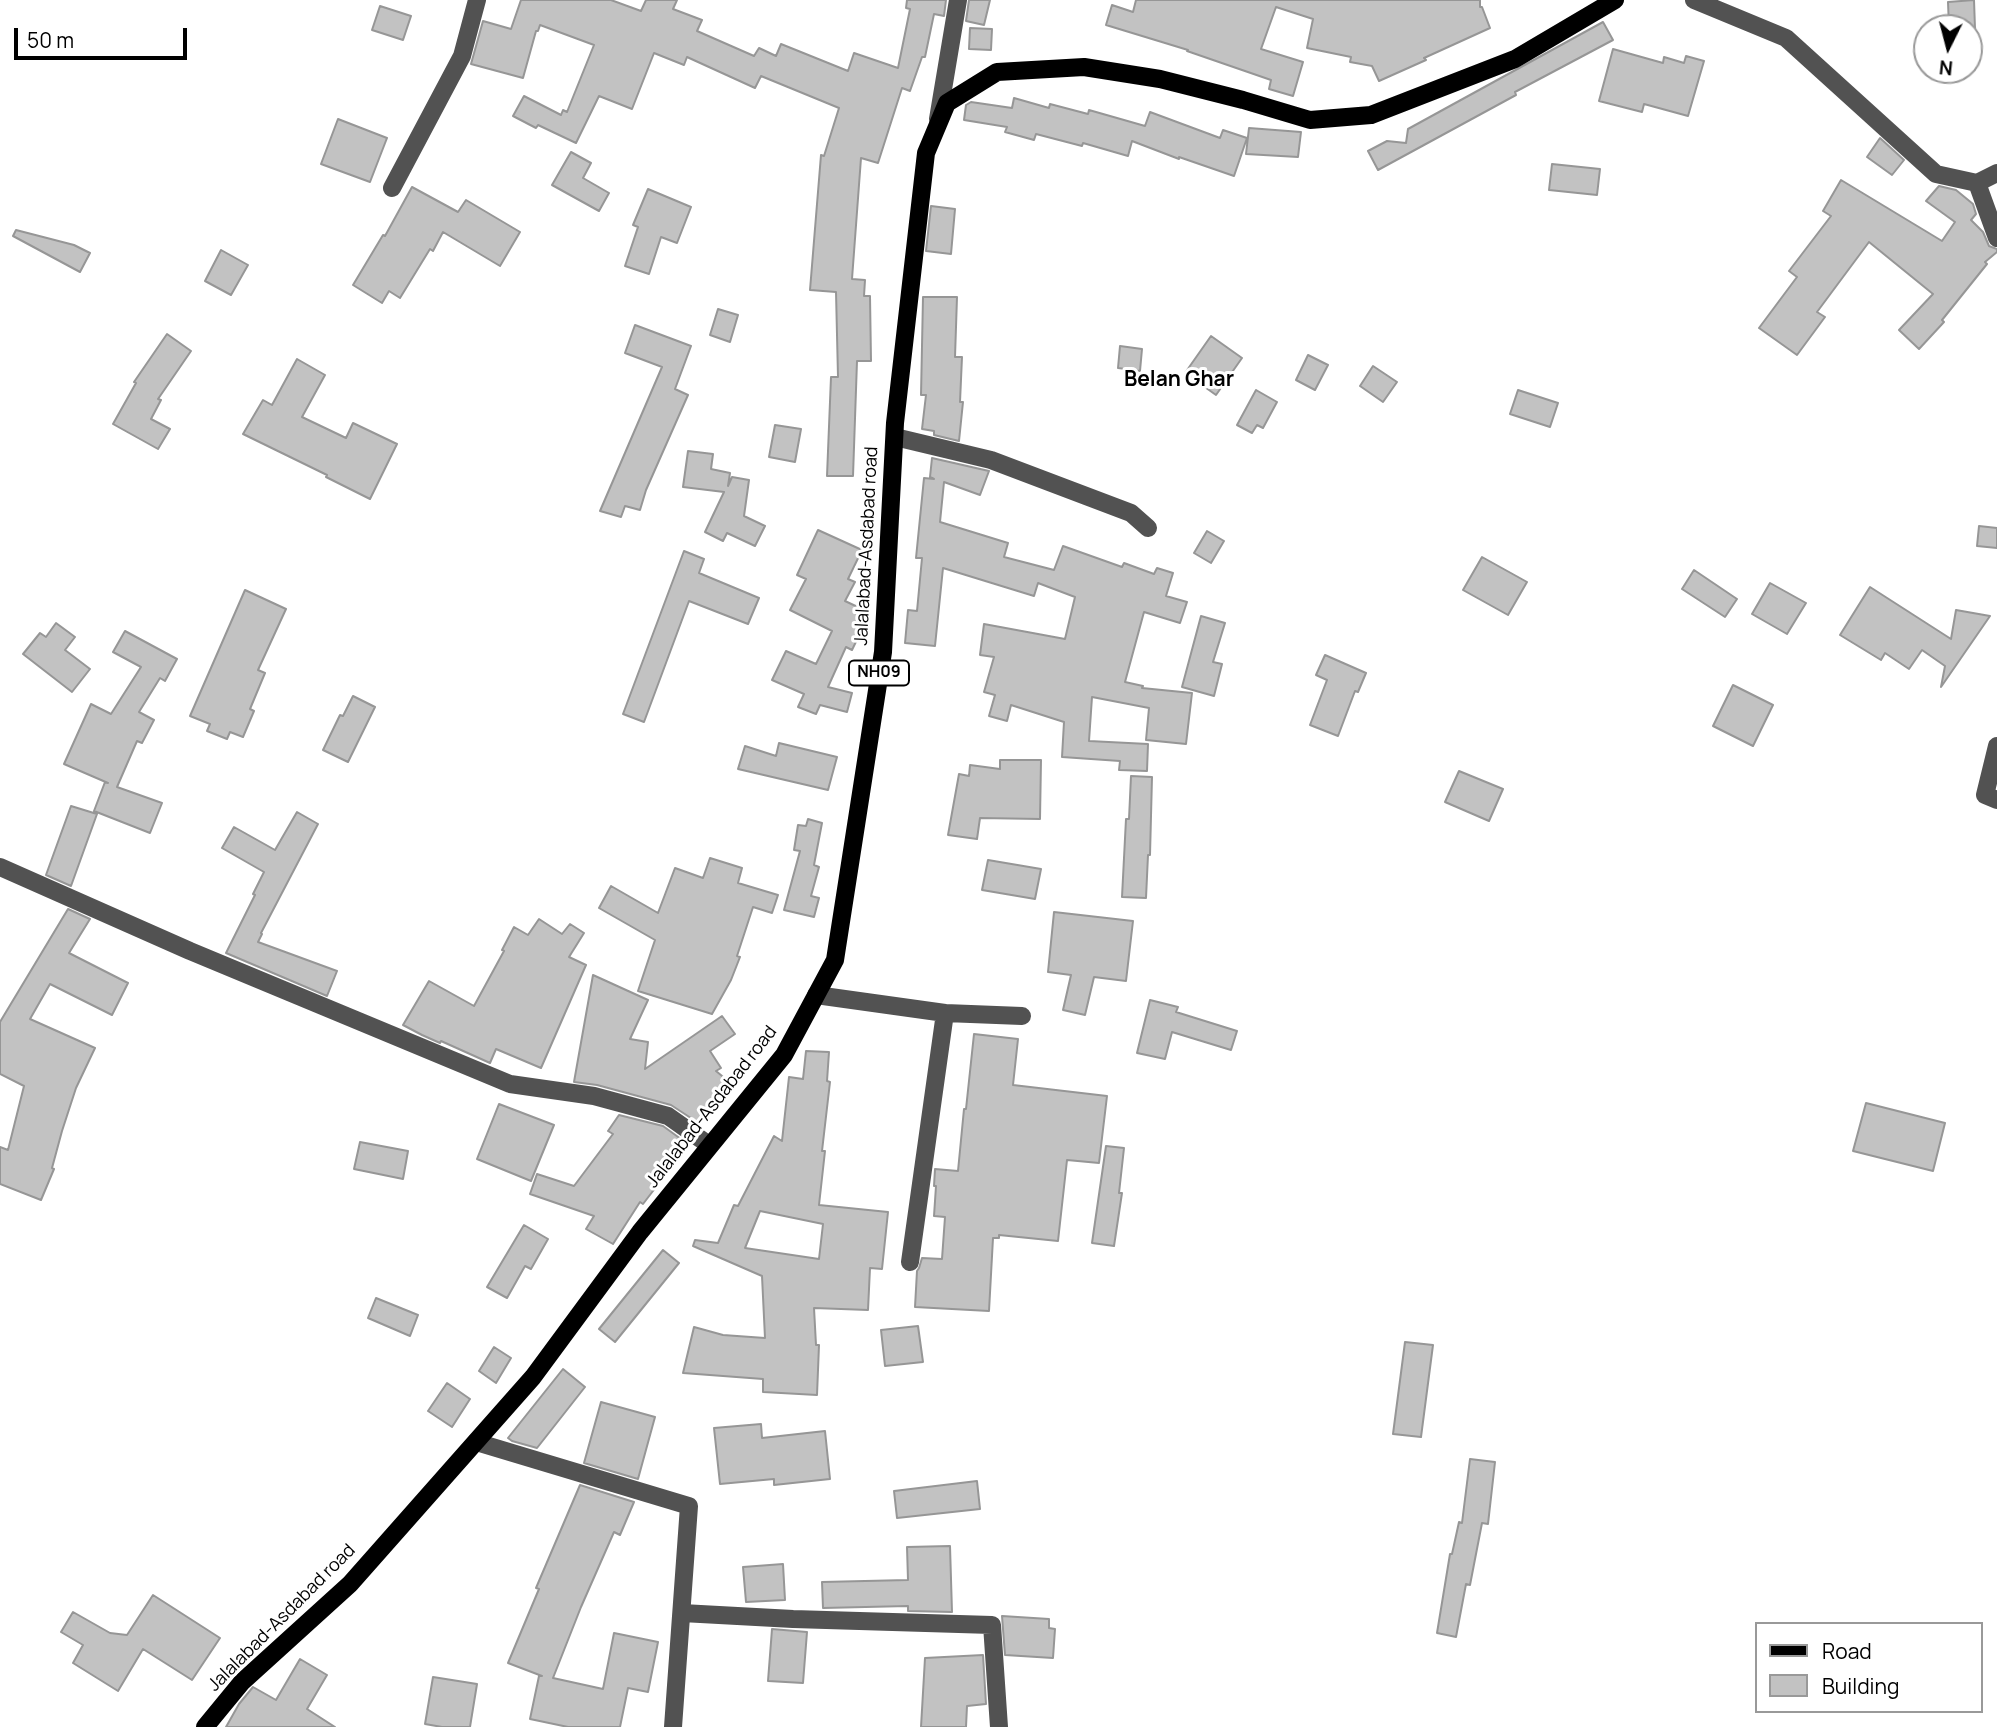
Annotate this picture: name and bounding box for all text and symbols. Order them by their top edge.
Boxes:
scale bar [18,14,191,58]
north arrow [1913,14,1983,84]
text: 50 m [27,26,74,54]
text: N [1938,54,1954,82]
district label: Belan Ghar [1124,367,1234,393]
street label: Jalalabad-Asdabad road [851,446,883,646]
road number: NH09 [849,660,909,686]
street label: Jalalabad-Asdabad road [642,1022,782,1192]
street label: Jalalabad-Asdabad road [204,1540,360,1696]
legend [1756,1622,1983,1713]
text: Road [1822,1637,1872,1665]
text: Building [1822,1672,1899,1700]

